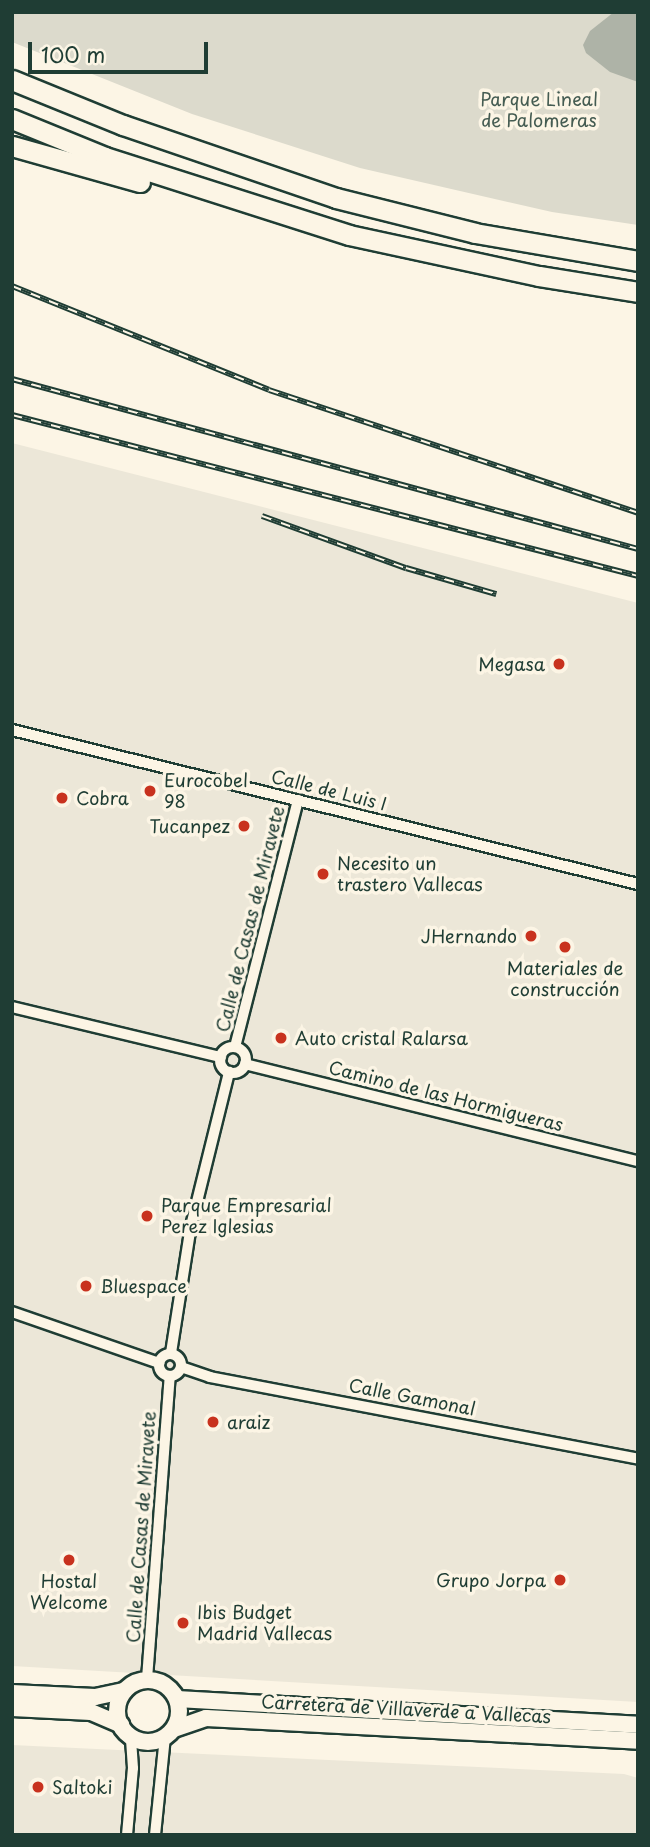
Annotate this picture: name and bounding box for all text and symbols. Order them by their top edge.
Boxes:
scale bar [32,28,212,72]
text: 100 m [41,38,105,70]
park label: Parque Lineal de Palomeras [480,89,598,132]
place label: Megasa [478,653,545,675]
marker: Megasa [551,656,567,672]
street label: Calle de Luis I [268,765,390,815]
place label: Eurocobel 98 [164,770,248,812]
marker: Eurocobel 98 [142,783,158,799]
place label: Cobra [76,787,129,809]
marker: Cobra [54,790,70,806]
street label: Calle de Casas de Miravete [211,802,289,1036]
place label: Tucanpez [149,815,230,837]
marker: Tucanpez [236,818,252,834]
place label: Necesito un trastero Vallecas [337,853,482,896]
marker: Necesito un trastero Vallecas [315,866,331,882]
place label: JHernando [421,925,517,947]
marker: JHernando [523,928,539,944]
marker: Materiales de construcción [557,939,573,955]
place label: Materiales de construcción [506,958,624,1000]
place label: Auto cristal Ralarsa [295,1027,470,1049]
marker: Auto cristal Ralarsa [273,1030,289,1046]
street label: Camino de las Hormigueras [327,1056,565,1136]
place label: Parque Empresarial Perez Iglesias [161,1195,332,1238]
marker: Parque Empresarial Perez Iglesias [139,1208,155,1224]
place label: Bluespace [100,1275,187,1297]
marker: Bluespace [78,1278,94,1294]
street label: Calle Gamonal [347,1374,477,1420]
street label: Calle de Casas de Miravete [122,1409,160,1645]
place label: araiz [227,1411,270,1433]
marker: araiz [205,1414,221,1430]
marker: Hostal Welcome [61,1552,77,1568]
place label: Grupo Jorpa [436,1569,546,1591]
place label: Hostal Welcome [30,1571,108,1614]
marker: Grupo Jorpa [552,1572,568,1588]
place label: Ibis Budget Madrid Vallecas [197,1602,334,1644]
marker: Ibis Budget Madrid Vallecas [175,1615,191,1631]
street label: Carretera de Villaverde a Vallecas [260,1691,552,1727]
place label: Saltoki [52,1776,112,1798]
marker: Saltoki [30,1779,46,1795]

